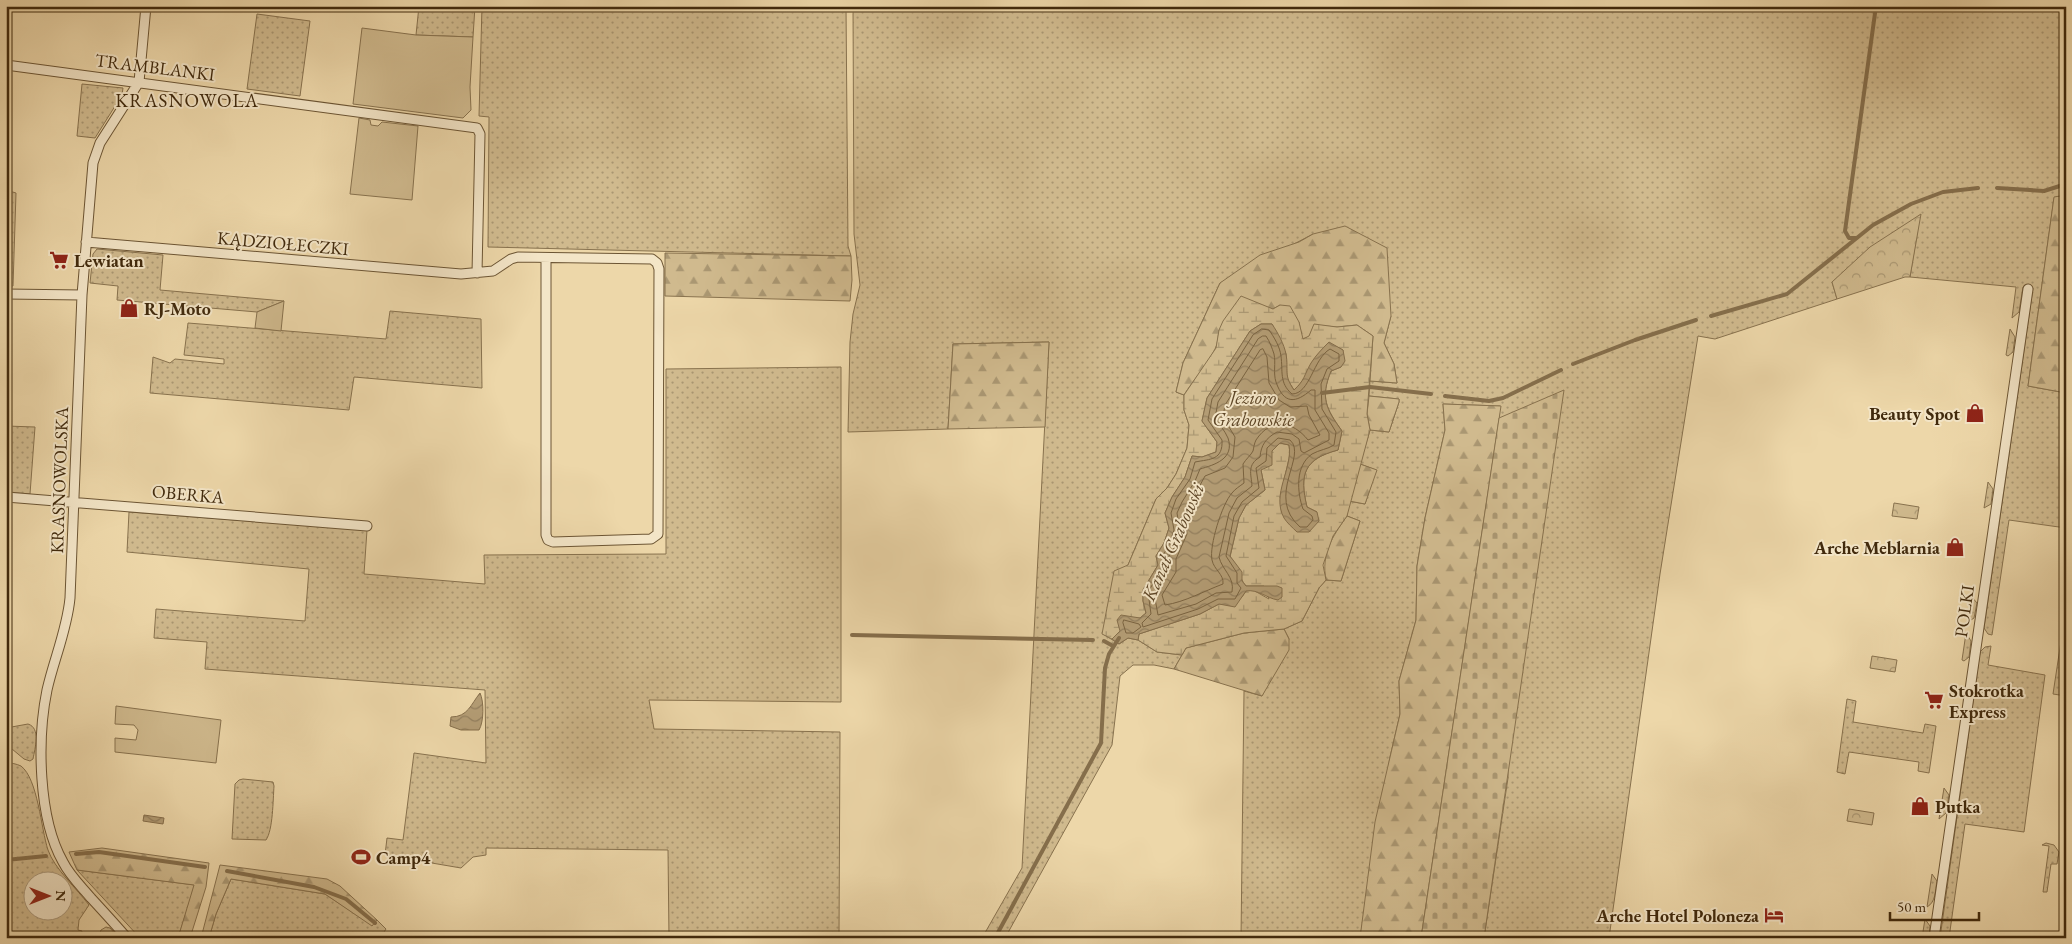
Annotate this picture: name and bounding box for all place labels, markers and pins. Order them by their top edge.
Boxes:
supermarket icon: Lewiatan [48,249,70,271]
place label: Lewiatan [74,249,144,272]
shop icon: RJ-Moto [118,297,140,319]
place label: RJ-Moto [144,297,211,320]
place label: Beauty Spot [1869,402,1960,425]
shop icon: Beauty Spot [1964,402,1986,424]
place label: Arche Meblarnia [1813,536,1940,559]
shop icon: Arche Meblarnia [1944,536,1966,558]
place label: Stokrotka Express [1949,679,2024,723]
supermarket icon: Stokrotka Express [1923,689,1945,711]
shop icon: Putka [1909,795,1931,817]
place label: Putka [1935,795,1980,818]
sports icon: Camp4 [350,846,372,868]
place label: Camp4 [376,846,431,869]
place label: Arche Hotel Poloneza [1595,904,1759,927]
hotel icon: Arche Hotel Poloneza [1763,904,1785,926]

